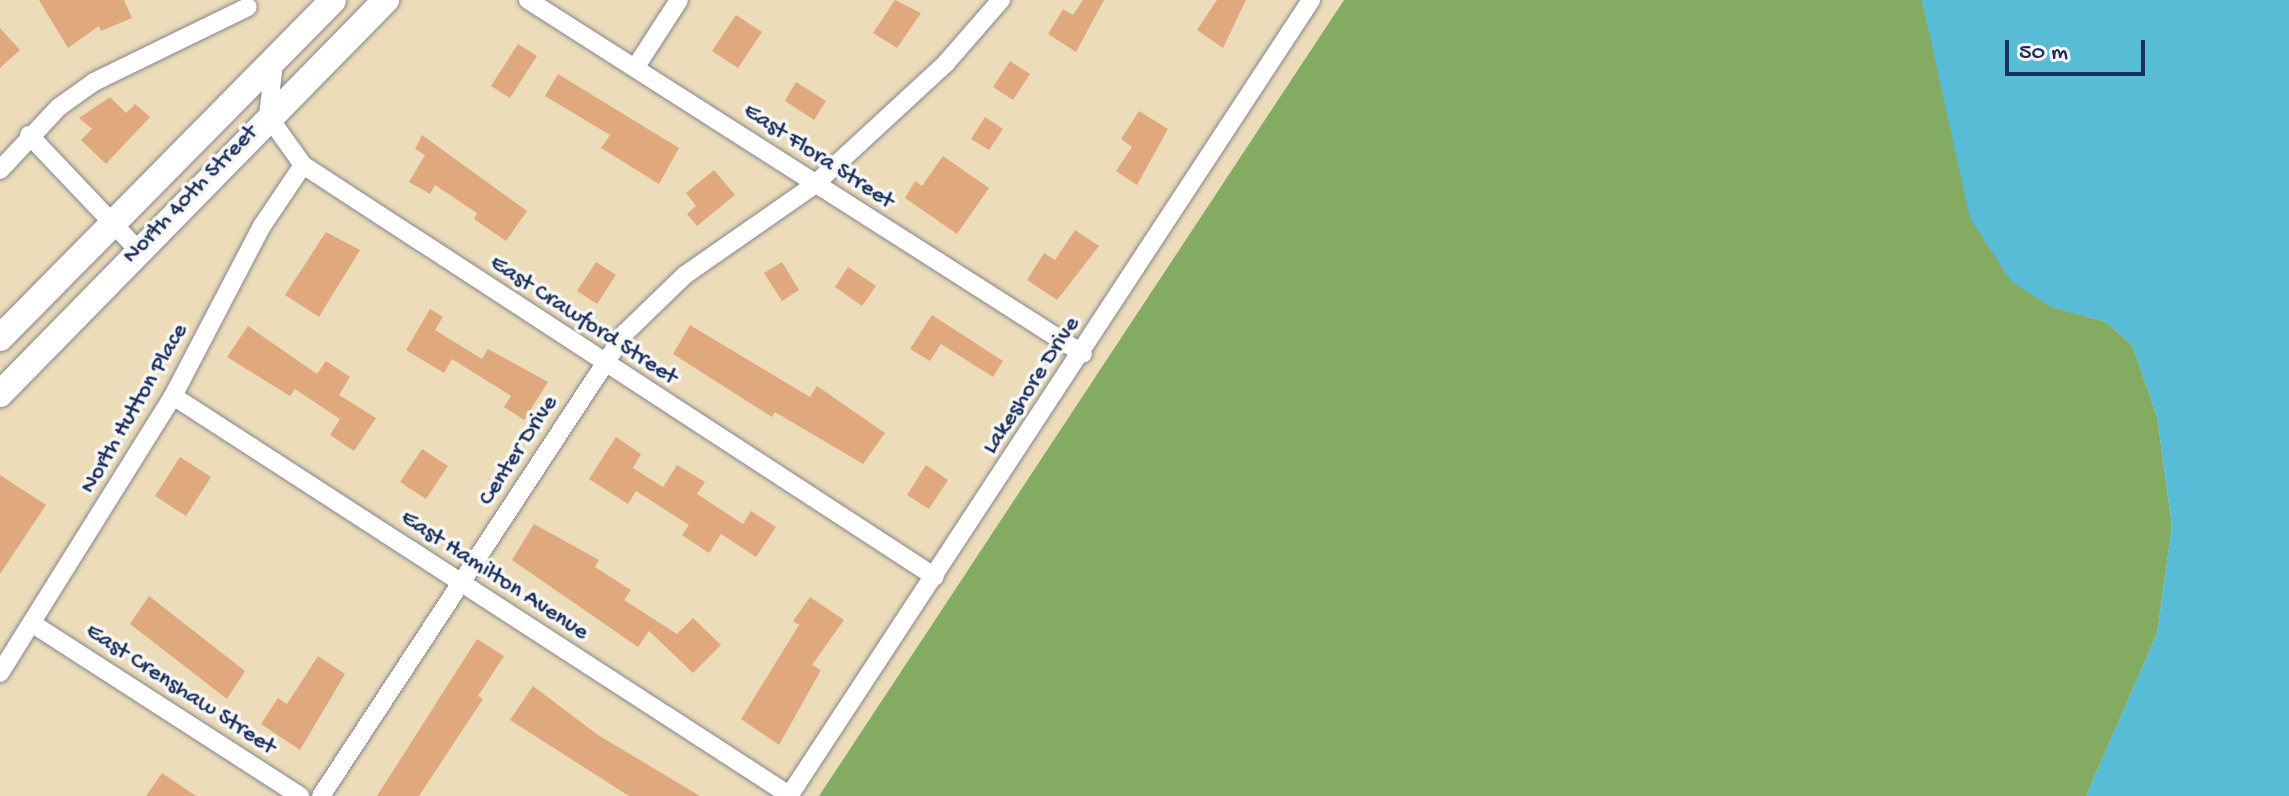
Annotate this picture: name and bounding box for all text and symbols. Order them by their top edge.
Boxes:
scale bar [2009,24,2149,74]
text: 50 m [2019,39,2068,68]
street label: East Flora Street [737,98,899,216]
street label: North 40th Street [117,119,265,271]
street label: East Crawford Street [484,250,682,392]
street label: Lakeshore Drive [977,312,1087,460]
street label: North Hutton Place [75,319,195,499]
street label: Center Drive [473,391,565,511]
street label: East Hamilton Avenue [394,504,594,648]
street label: East Crenshaw Street [79,618,281,762]

